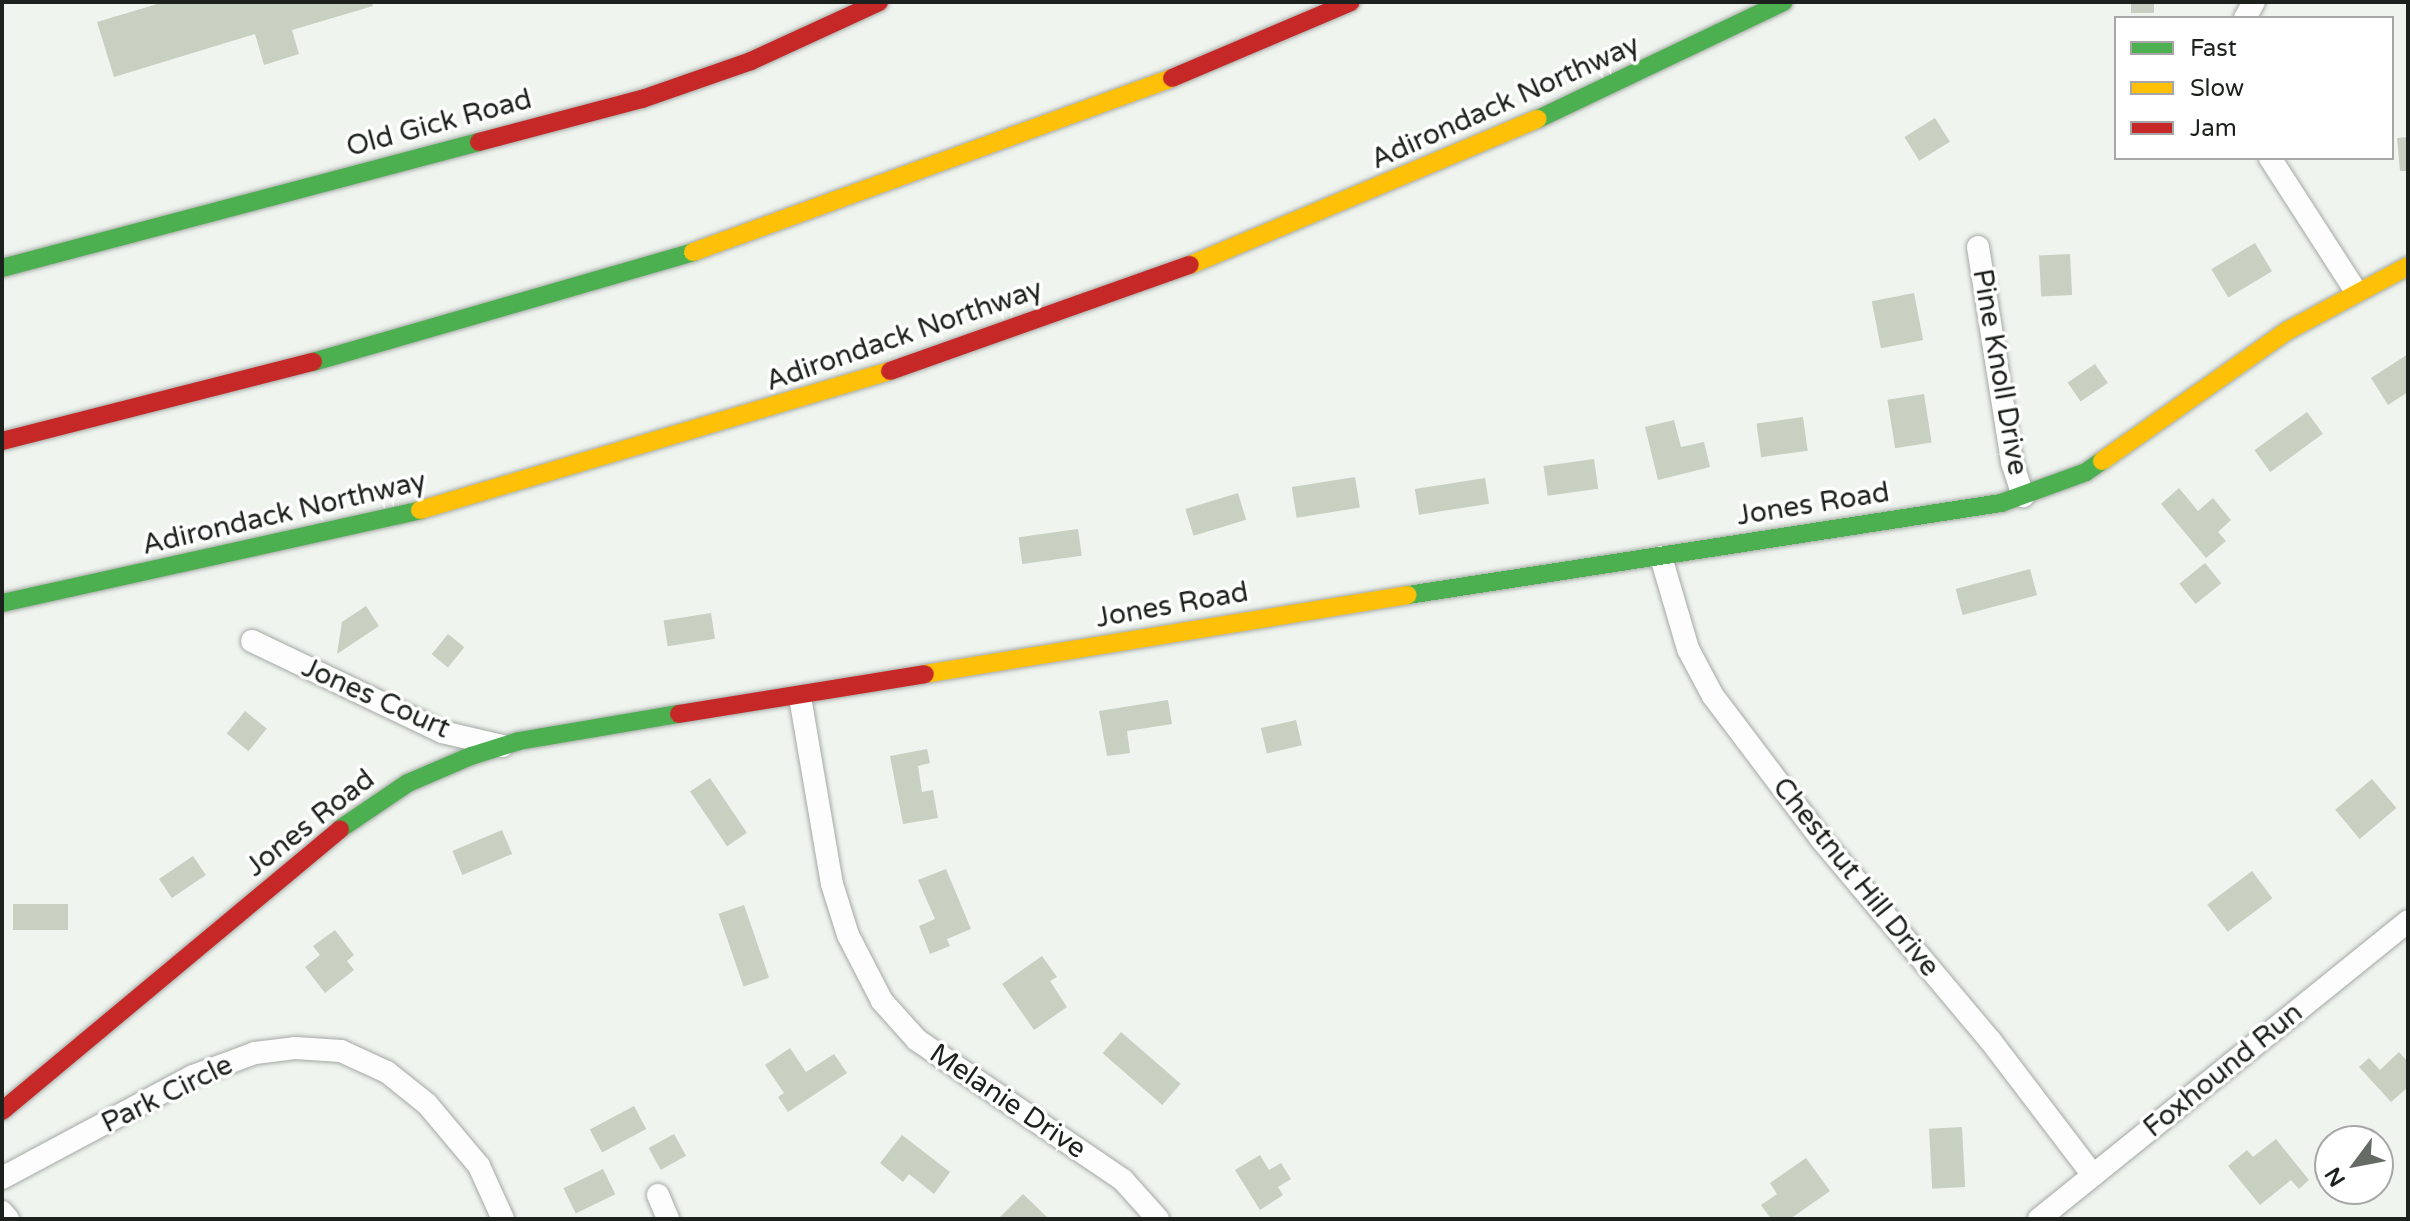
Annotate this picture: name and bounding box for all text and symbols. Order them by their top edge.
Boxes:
legend [2114,16,2394,160]
street label: Adirondack Northway [1366,28,1644,176]
text: Fast [2190,34,2237,63]
text: Slow [2190,74,2244,103]
street label: Old Gick Road [343,82,535,164]
text: Jam [2190,114,2237,143]
street label: Pine Knoll Drive [1965,266,2035,478]
street label: Adirondack Northway [761,272,1047,398]
street label: Adirondack Northway [139,464,429,562]
street label: Jones Road [1734,475,1892,533]
street label: Jones Road [1093,575,1251,635]
street label: Jones Court [297,650,455,746]
street label: Jones Road [239,762,381,884]
street label: Chestnut Hill Drive [1765,771,1947,983]
street label: Foxhound Run [2137,996,2309,1144]
street label: Melanie Drive [923,1036,1093,1166]
street label: Park Circle [96,1048,238,1140]
north arrow [2314,1125,2394,1205]
text: N [2320,1162,2351,1191]

